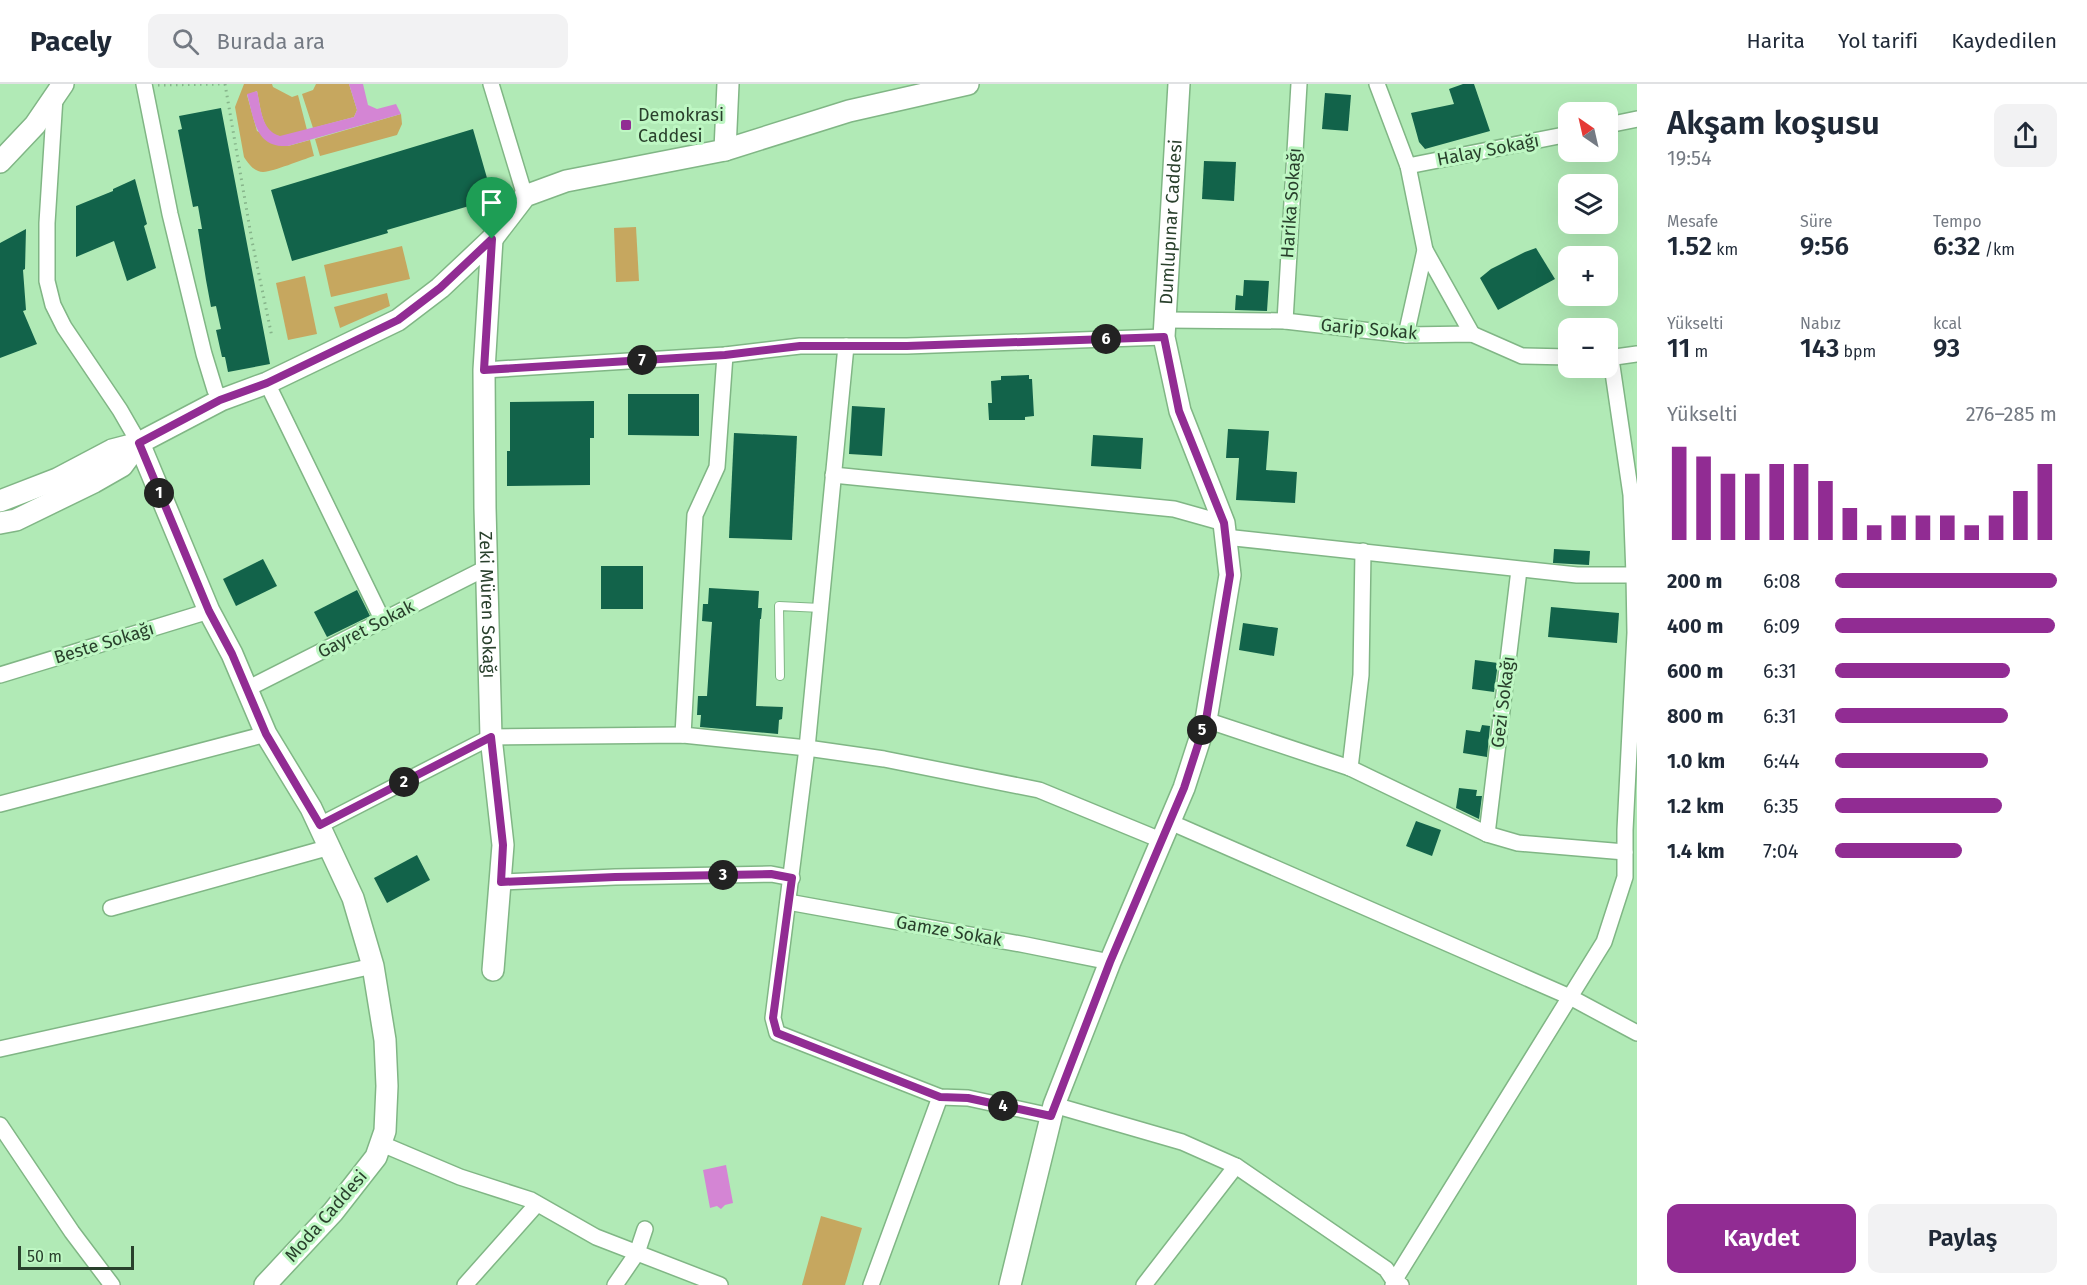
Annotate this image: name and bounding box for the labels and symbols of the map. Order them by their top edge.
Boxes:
north arrow [1558,102,1618,162]
place label: Demokrasi Caddesi [638,104,724,147]
marker: Demokrasi Caddesi [619,118,633,132]
street label: Halay Sokağı [1435,129,1541,171]
street label: Dumlupınar Caddesi [1155,139,1187,305]
street label: Harika Sokağı [1276,147,1306,259]
pin [466,177,517,239]
street label: Garip Sokak [1320,314,1419,344]
pin: 6 [1091,324,1121,354]
pin: 7 [627,345,657,375]
pin: 1 [144,478,174,508]
street label: Zeki Müren Sokağı [475,531,500,679]
street label: Gayret Sokak [314,595,419,663]
street label: Beste Sokağı [51,617,157,669]
street label: Gezi Sokağı [1486,655,1520,749]
pin: 5 [1187,715,1217,745]
pin: 2 [389,767,419,797]
pin: 3 [708,860,738,890]
street label: Gamze Sokak [894,911,1004,951]
pin: 4 [988,1091,1018,1121]
street label: Moda Caddesi [280,1166,372,1266]
scale bar [18,1243,134,1270]

